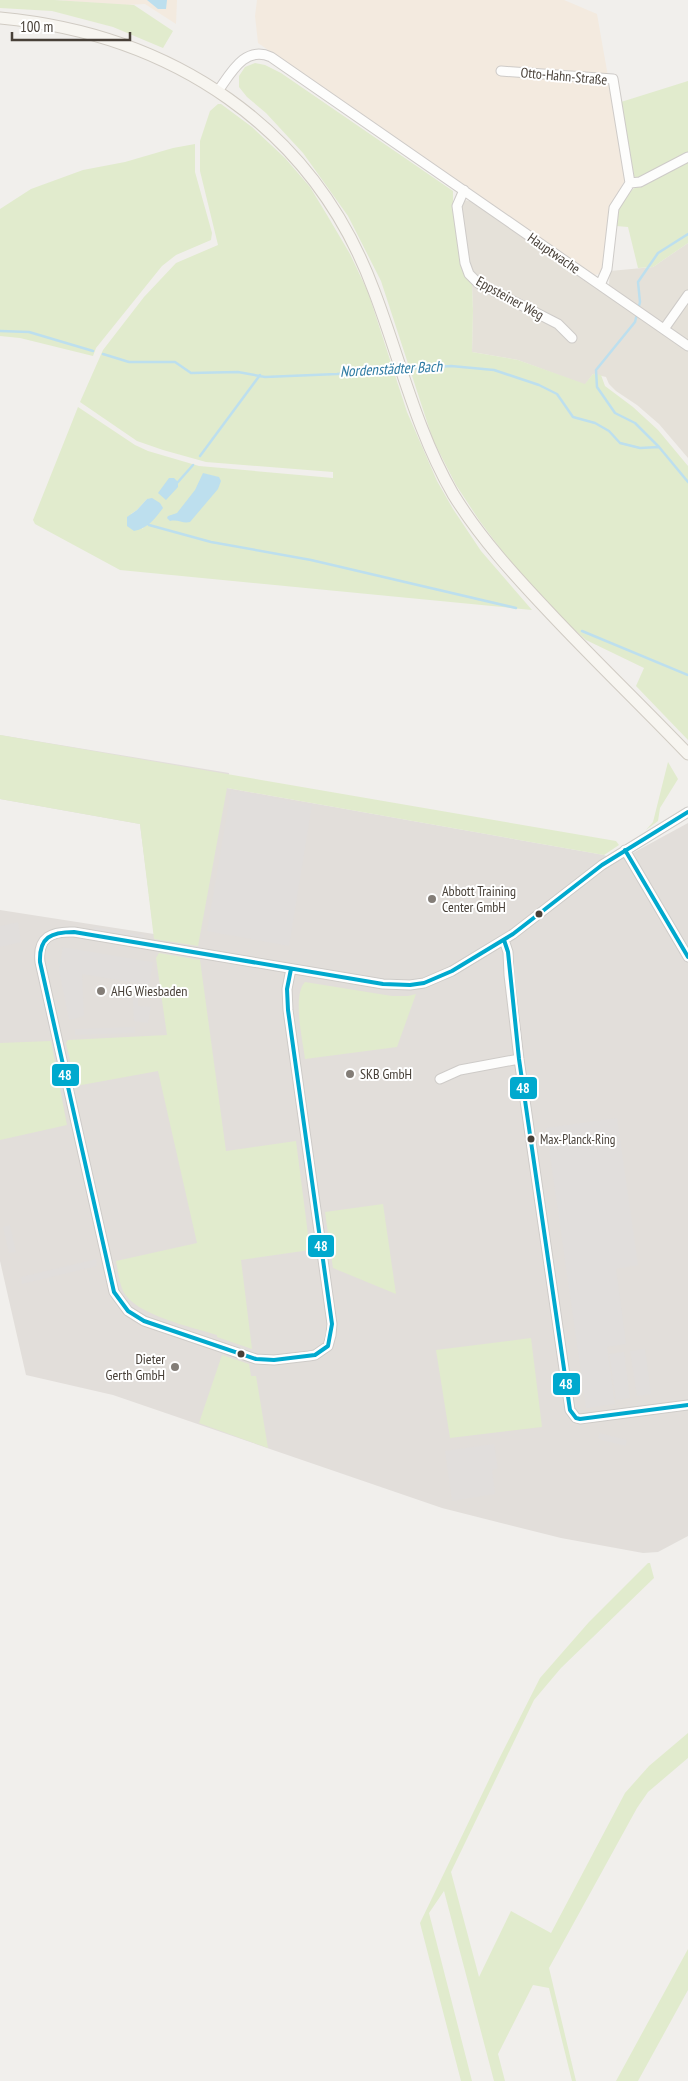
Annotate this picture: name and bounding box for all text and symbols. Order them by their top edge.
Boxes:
scale bar [12,10,130,42]
text: 100 m [20,17,53,36]
street label: Otto-Hahn-Straße [520,63,608,89]
street label: Hauptwache [524,228,584,278]
street label: Eppsteiner Weg [473,272,547,324]
water label: Nordenstädter Bach [339,356,444,381]
place label: Abbott Training Center GmbH [442,882,516,916]
marker: Abbott Training Center GmbH [426,893,438,905]
unlabelled marker [534,909,544,919]
place label: AHG Wiesbaden [111,982,187,1000]
marker: AHG Wiesbaden [95,985,107,997]
line badge: 48 [51,1063,80,1087]
place label: SKB GmbH [360,1065,412,1083]
text: 48 [58,1066,72,1084]
marker: SKB GmbH [344,1068,356,1080]
line badge: 48 [509,1076,538,1100]
text: 48 [516,1079,530,1097]
place label: Max-Planck-Ring [540,1131,615,1148]
marker: Max-Planck-Ring [526,1134,536,1144]
line badge: 48 [307,1234,335,1258]
text: 48 [314,1237,328,1255]
unlabelled marker [236,1349,246,1359]
place label: Dieter Gerth GmbH [106,1350,165,1384]
marker: Dieter Gerth GmbH [169,1361,181,1373]
line badge: 48 [552,1372,581,1396]
text: 48 [559,1375,573,1393]

